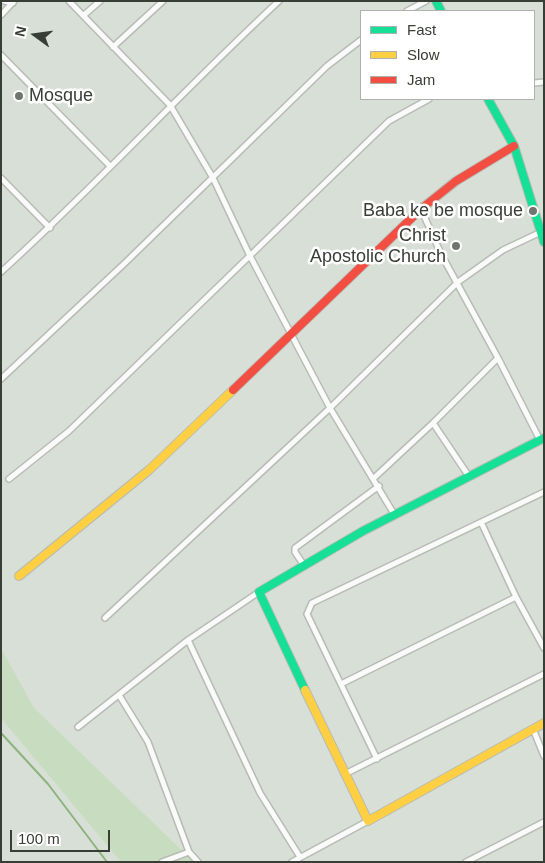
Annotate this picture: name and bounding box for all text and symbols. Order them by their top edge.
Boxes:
north arrow [10,10,60,60]
legend [360,10,535,100]
text: Fast [407,21,436,38]
text: N [11,25,29,38]
text: Slow [407,46,440,63]
text: Jam [407,71,435,88]
place label: Mosque [29,85,93,107]
marker: Mosque [13,90,25,102]
place label: Baba ke be mosque [363,200,523,222]
marker: Baba ke be mosque [527,205,539,217]
place label: Christ Apostolic Church [310,225,446,268]
marker: Christ Apostolic Church [450,240,462,252]
scale bar [12,820,112,852]
text: 100 m [18,830,60,847]

